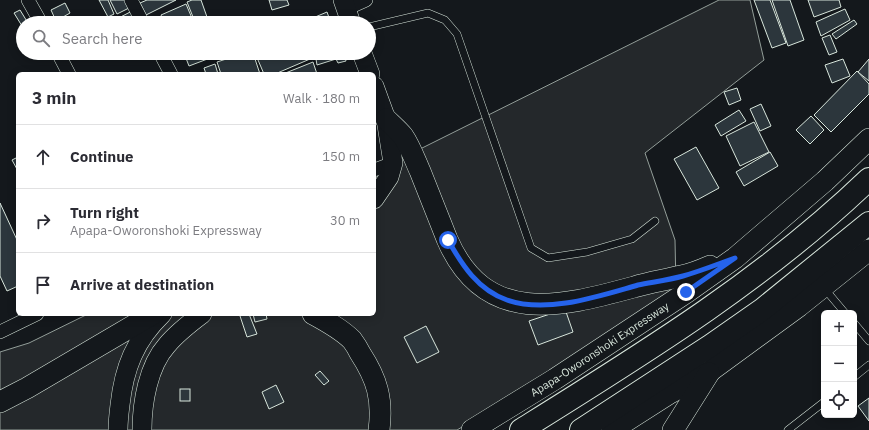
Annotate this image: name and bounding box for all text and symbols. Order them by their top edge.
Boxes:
search box [16,16,376,60]
icon: search [30,27,52,49]
text: Search here [62,29,142,48]
text: 3 min [32,87,76,109]
text: Walk · 180 m [283,90,360,107]
icon: ahead [32,146,54,168]
text: Continue [70,147,134,166]
text: 150 m [322,148,360,165]
text: Turn right [70,203,139,222]
icon: right [32,210,54,232]
text: 30 m [330,212,360,229]
text: Apapa-Oworonshoki Expressway [70,222,262,239]
route start [439,231,457,249]
icon: arrive [32,274,54,296]
text: Arrive at destination [70,275,214,294]
route end [677,283,695,301]
street label: Apapa-Oworonshoki Expressway [528,299,672,399]
map controls [821,310,857,418]
button: + [821,310,857,346]
button: − [821,346,857,382]
button: locate [821,382,857,418]

